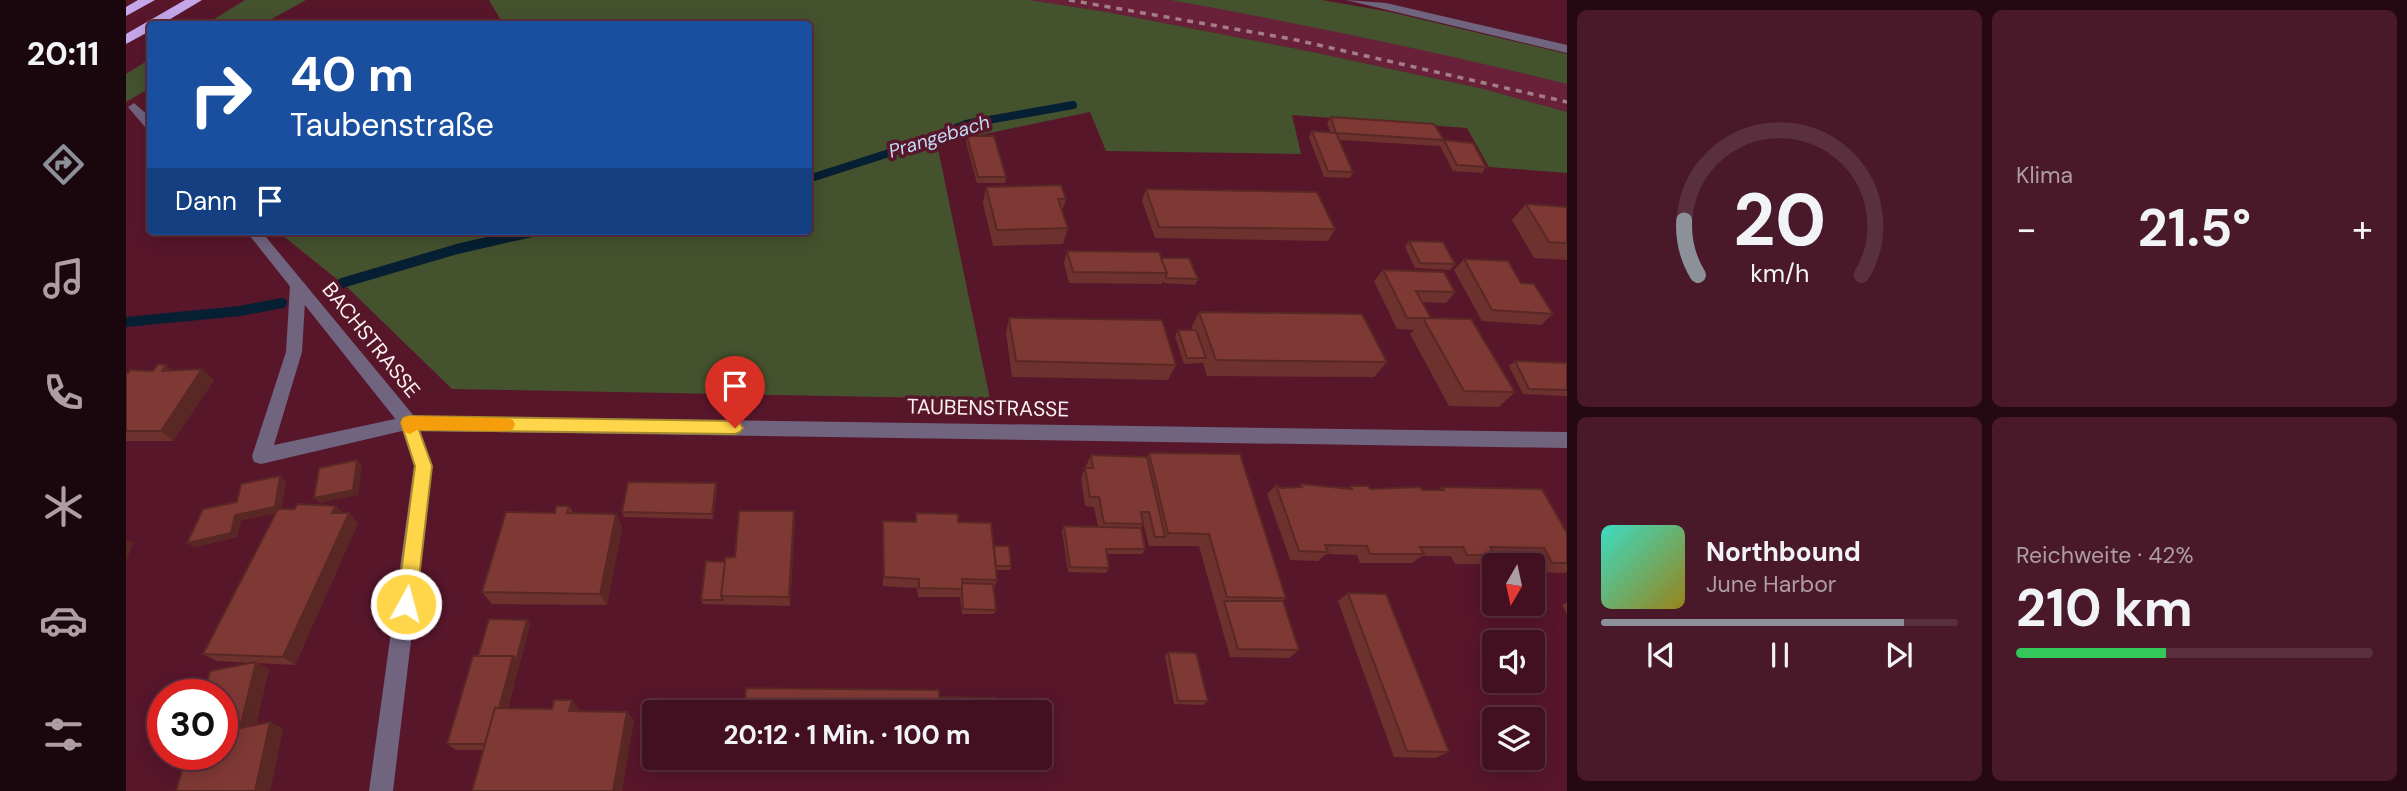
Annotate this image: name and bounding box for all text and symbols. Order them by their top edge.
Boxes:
text: 20:11 [27,33,99,75]
text: 40 m [290,42,414,106]
icon: right [175,49,266,140]
text: Taubenstraße [290,104,494,146]
water label: Prangebach [885,109,993,164]
icon: directions [39,140,88,189]
text: Klima [2016,160,2073,190]
text: 20 [1733,173,1826,268]
icon: arrive [251,182,289,220]
text: Dann [175,184,237,218]
text: 21.5° [2138,194,2251,262]
text: − [2016,204,2037,254]
text: + [2352,204,2373,254]
icon: music [39,254,88,303]
text: km/h [1750,256,1809,289]
street label: BACHSTRASSE [316,276,426,404]
pin [705,356,765,428]
icon: arrive [716,367,754,405]
icon: phone [39,368,88,417]
street label: TAUBENSTRASSE [907,393,1069,423]
icon: climate [39,482,88,531]
text: Northbound [1706,535,1861,569]
text: Reichweite · 42% [2016,540,2193,570]
north arrow [1482,553,1545,616]
map controls [1482,553,1545,770]
position arrow [369,567,443,641]
text: June Harbor [1706,569,1836,599]
text: 210 km [2016,574,2193,642]
icon: car [39,596,88,645]
button: sound [1482,630,1545,693]
icon: previous [1642,636,1680,674]
icon: pause [1761,636,1799,674]
icon: next [1880,636,1918,674]
speed limit sign: 30 [147,679,238,770]
button: layers [1482,707,1545,770]
icon: filters [39,710,88,759]
text: 20:12 · 1 Min. · 100 m [724,718,970,752]

